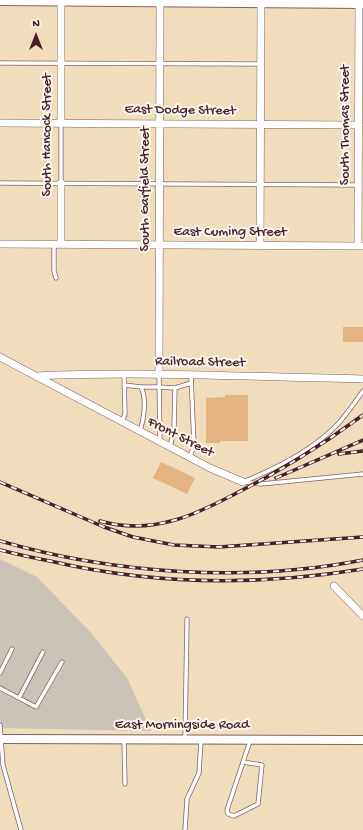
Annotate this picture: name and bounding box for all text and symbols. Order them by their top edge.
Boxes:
north arrow [16,16,56,56]
text: N [32,18,40,30]
street label: South Thomas Street [338,65,354,185]
street label: South Hancock Street [40,74,56,196]
street label: East Dodge Street [124,102,236,120]
street label: South Garfield Street [138,127,154,251]
street label: East Cuming Street [173,225,287,241]
street label: Railroad Street [155,354,245,372]
street label: Front Street [144,414,216,462]
street label: East Morningside Road [115,718,249,734]

